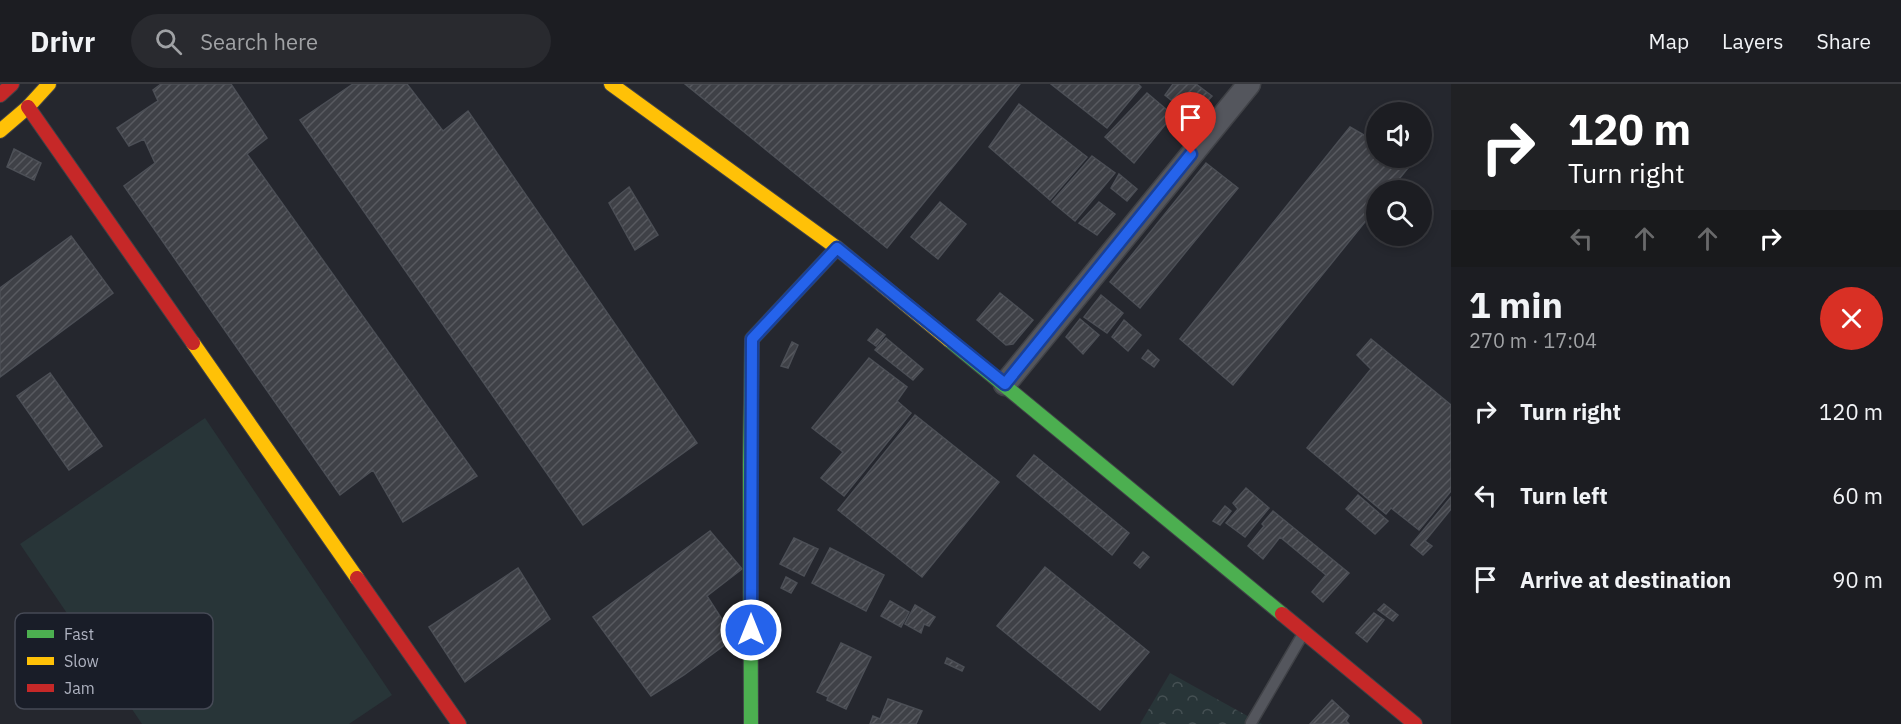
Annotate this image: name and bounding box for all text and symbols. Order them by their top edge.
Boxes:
search box [131,14,551,68]
text: Drivr [30,23,95,60]
icon: search [152,25,185,58]
text: Search here [200,27,318,56]
text: Map [1649,27,1689,55]
text: Layers [1722,27,1784,55]
text: Share [1817,27,1871,55]
pin [1165,92,1216,154]
icon: arrive [1174,101,1207,134]
map controls [1366,102,1432,246]
button: sound [1366,102,1432,168]
text: 120 m [1568,102,1691,157]
icon: right [1469,108,1547,186]
text: Turn right [1568,155,1685,190]
button: search [1366,180,1432,246]
icon: left [1565,222,1598,255]
icon: ahead [1628,222,1661,255]
icon: ahead [1691,222,1724,255]
icon: right [1754,222,1787,255]
text: 1 min [1469,281,1563,328]
button: close [1820,287,1883,350]
text: 270 m · 17:04 [1469,327,1597,354]
icon: right [1469,395,1502,428]
text: Turn right [1520,397,1621,426]
text: 120 m [1819,397,1883,426]
icon: left [1469,479,1502,512]
text: Turn left [1520,481,1608,510]
text: 60 m [1832,481,1883,510]
icon: arrive [1469,563,1502,596]
text: Arrive at destination [1520,565,1731,594]
text: 90 m [1832,565,1883,594]
position arrow [719,598,783,662]
legend [15,613,213,709]
text: Fast [64,624,94,644]
text: Slow [64,651,99,671]
text: Jam [64,678,95,698]

